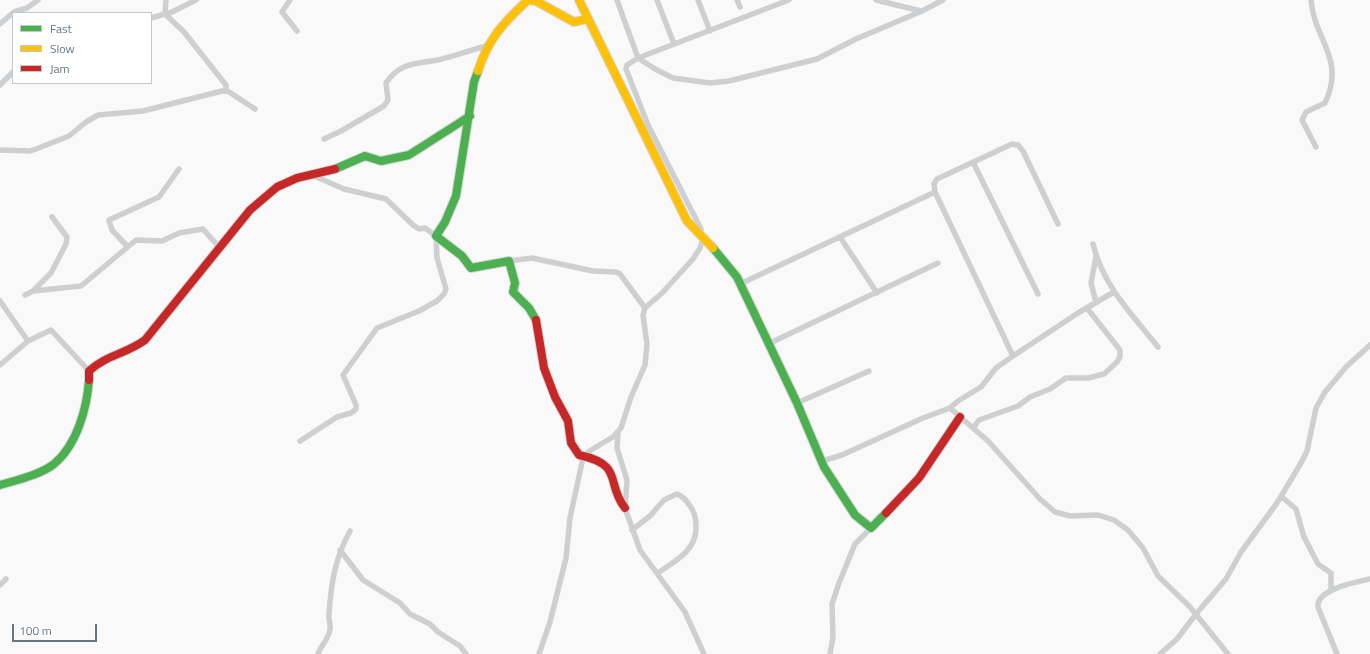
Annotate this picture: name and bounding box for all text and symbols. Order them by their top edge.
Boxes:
legend [12,12,152,84]
text: Fast [50,19,72,38]
text: Slow [50,39,75,58]
text: Jam [50,59,70,78]
scale bar [14,616,99,642]
text: 100 m [19,621,52,640]

